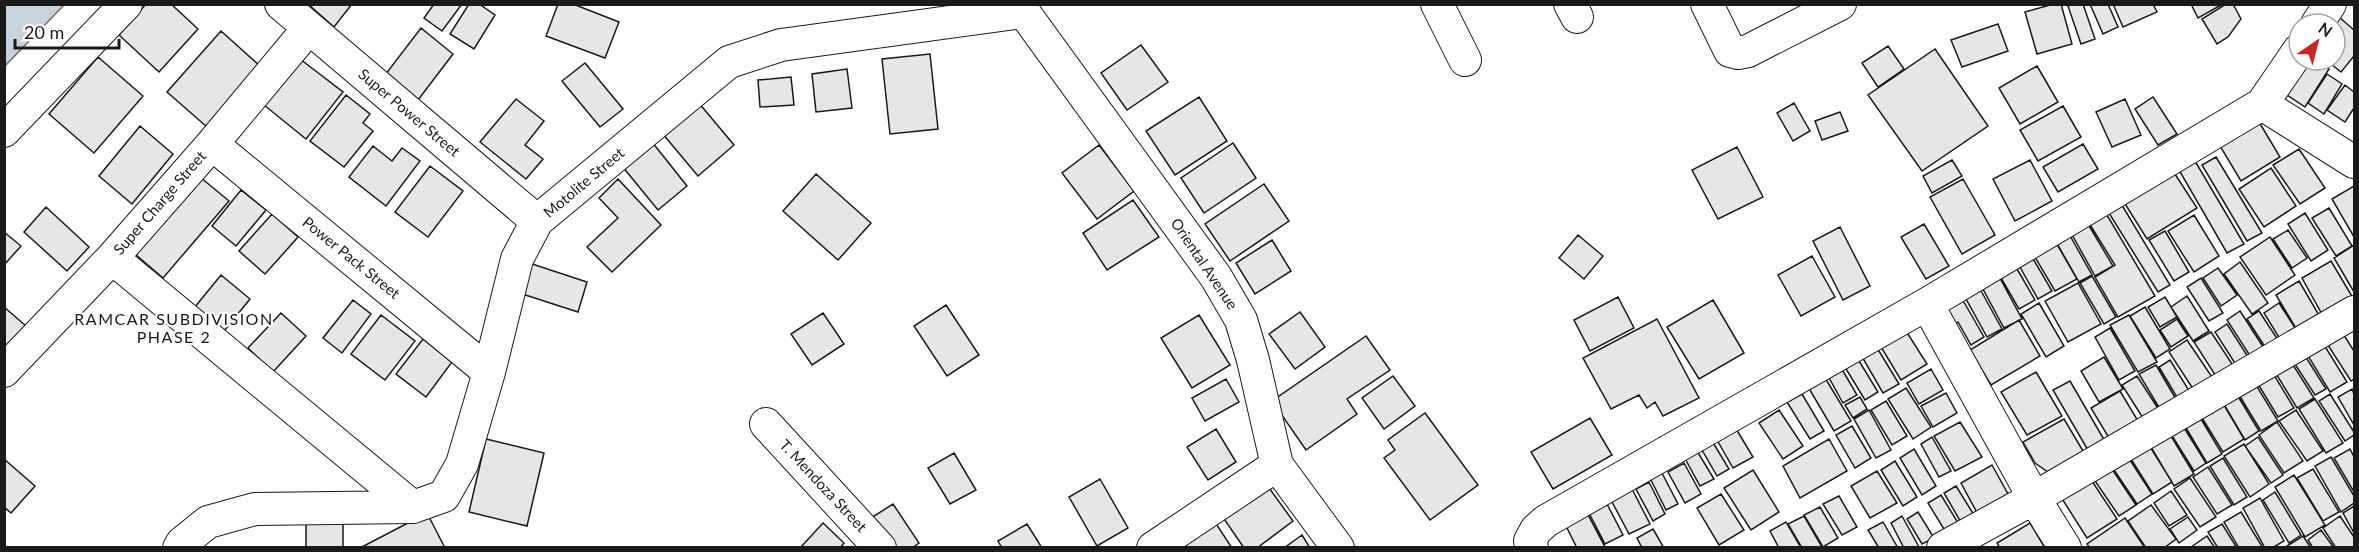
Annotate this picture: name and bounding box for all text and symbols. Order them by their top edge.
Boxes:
scale bar [15,12,118,50]
north arrow [2287,12,2347,72]
text: N [2315,18,2336,41]
text: 20 m [24,21,64,43]
street label: Super Power Street [355,65,464,160]
street label: Motolite Street [539,143,628,221]
street label: Super Charge Street [109,146,210,258]
street label: Power Pack Street [299,212,404,302]
street label: Oriental Avenue [1168,214,1242,313]
district label: RAMCAR SUBDIVISION PHASE 2 [74,309,274,346]
street label: T. Mendoza Street [776,435,871,536]

